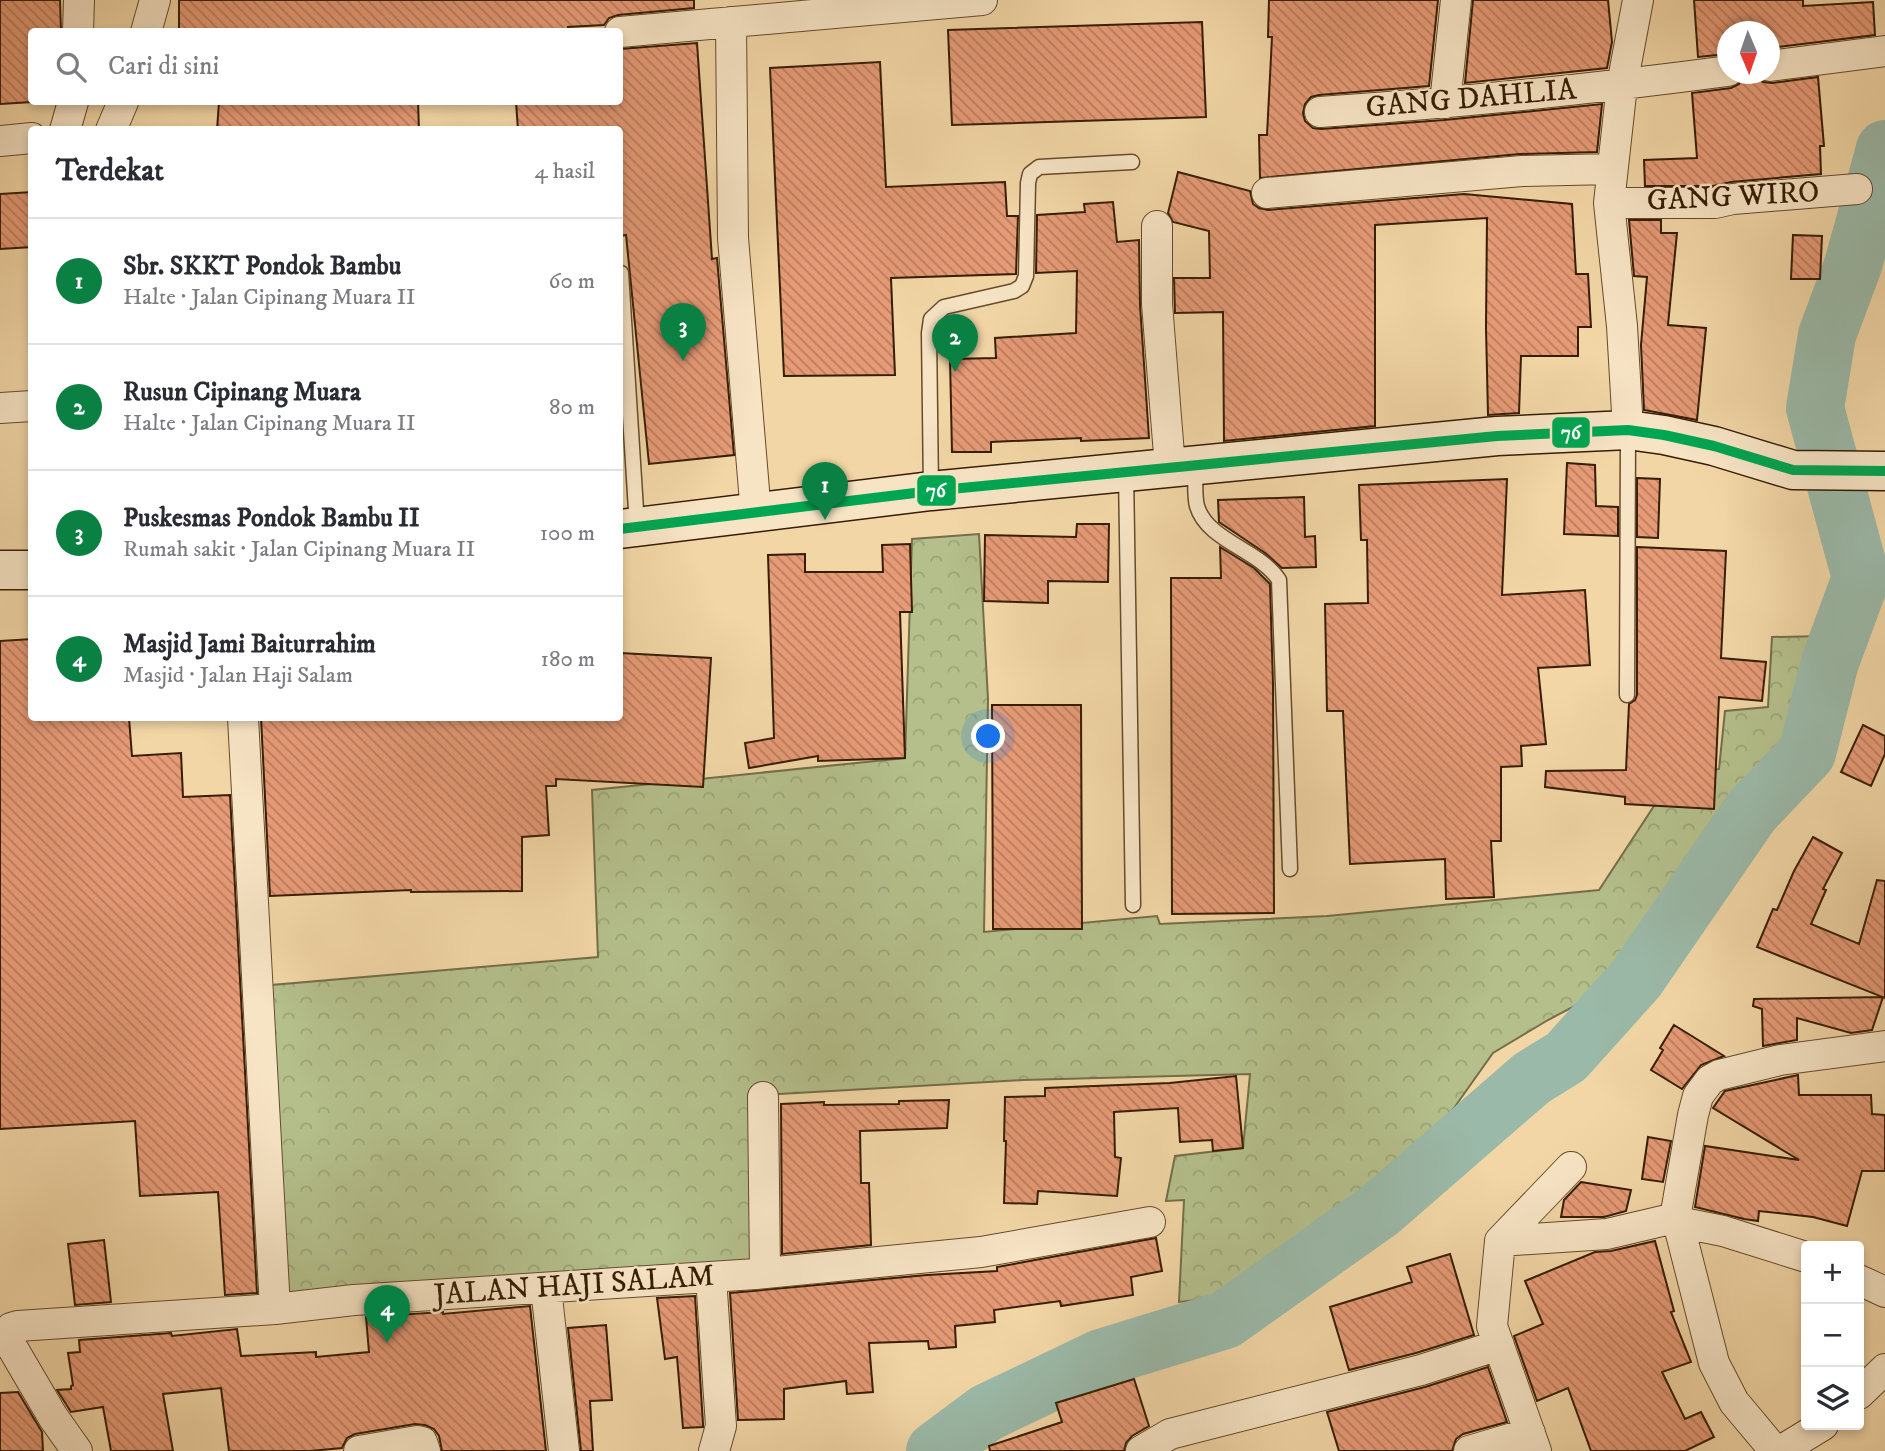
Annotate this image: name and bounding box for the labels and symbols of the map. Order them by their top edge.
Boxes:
north arrow [1717,21,1780,84]
street label: GANG DAHLIA [1364,71,1579,127]
street label: GANG WIRO [1646,174,1820,220]
pin: 3 [660,303,706,361]
pin: 2 [932,314,978,372]
line badge: 76 [1551,416,1591,449]
text: 76 [1561,422,1582,445]
pin: 1 [802,462,848,520]
line badge: 76 [916,474,957,507]
text: 76 [926,480,947,503]
your location [971,719,1005,753]
street label: JALAN HAJI SALAM [430,1258,716,1314]
pin: 4 [364,1285,410,1343]

